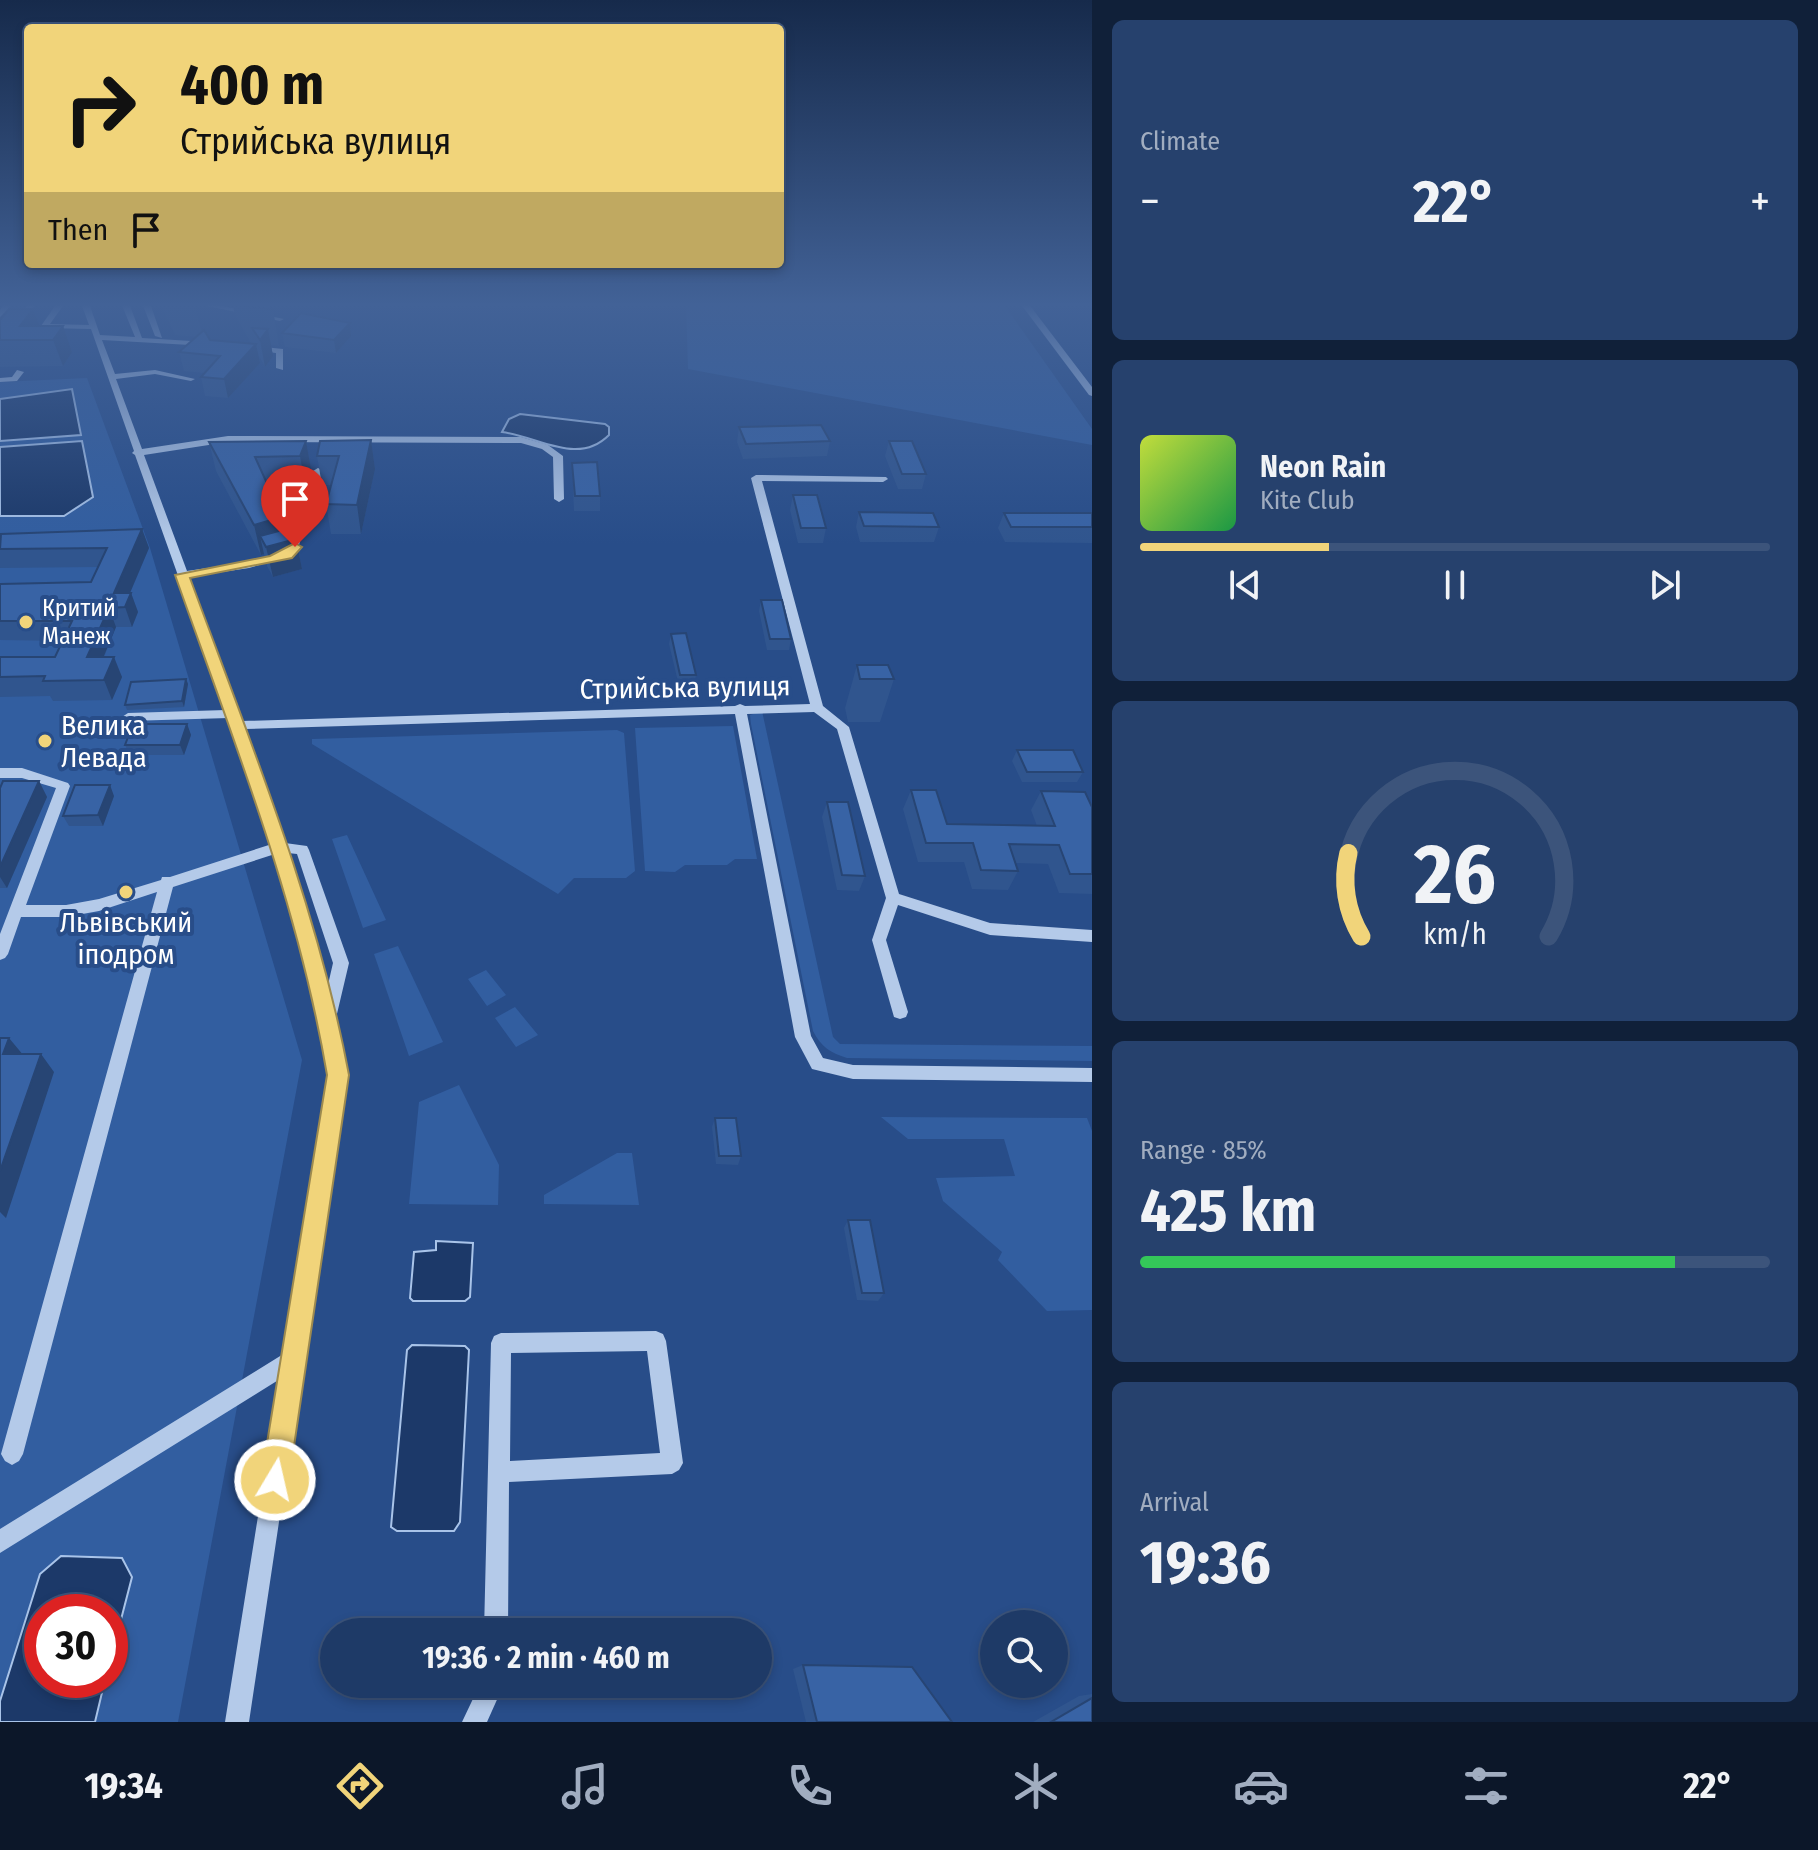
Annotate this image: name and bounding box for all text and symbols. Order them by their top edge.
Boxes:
text: 400 m [180,52,324,119]
icon: right [48,56,152,160]
text: Стрийська вулиця [180,120,451,164]
text: Climate [1140,126,1220,157]
text: 22° [1413,166,1497,238]
text: − [1140,175,1160,228]
text: + [1750,175,1770,228]
icon: arrive [124,208,168,252]
text: Then [48,212,108,248]
text: Neon Rain [1260,449,1386,485]
pin [261,465,329,547]
icon: arrive [273,477,317,521]
text: Kite Club [1260,485,1355,516]
icon: previous [1223,563,1267,607]
icon: pause [1433,563,1477,607]
icon: next [1643,563,1687,607]
place label: Критий Манеж [42,594,116,650]
marker: Критий Манеж [17,613,35,631]
street label: Стрийська вулиця [579,669,791,706]
place label: Велика Левада [61,709,147,774]
marker: Велика Левада [36,732,54,750]
text: 26 [1413,825,1496,925]
marker: Львівський іподром [117,883,135,901]
place label: Львівський іподром [60,906,192,971]
text: km/h [1423,917,1487,952]
text: Range · 85% [1140,1135,1267,1166]
text: 425 km [1140,1175,1316,1247]
position arrow [233,1438,317,1522]
text: Arrival [1140,1487,1209,1518]
text: 19:36 [1140,1527,1271,1599]
speed limit sign: 30 [24,1594,128,1698]
map controls [980,1610,1068,1698]
button: search [980,1610,1068,1698]
text: 19:36 · 2 min · 460 m [422,1640,670,1676]
icon: directions [332,1758,388,1814]
icon: music [557,1758,613,1814]
icon: phone [782,1758,838,1814]
icon: climate [1008,1758,1064,1814]
icon: car [1233,1758,1289,1814]
icon: filters [1458,1758,1514,1814]
text: 19:34 [85,1764,163,1808]
text: 22° [1683,1764,1733,1808]

